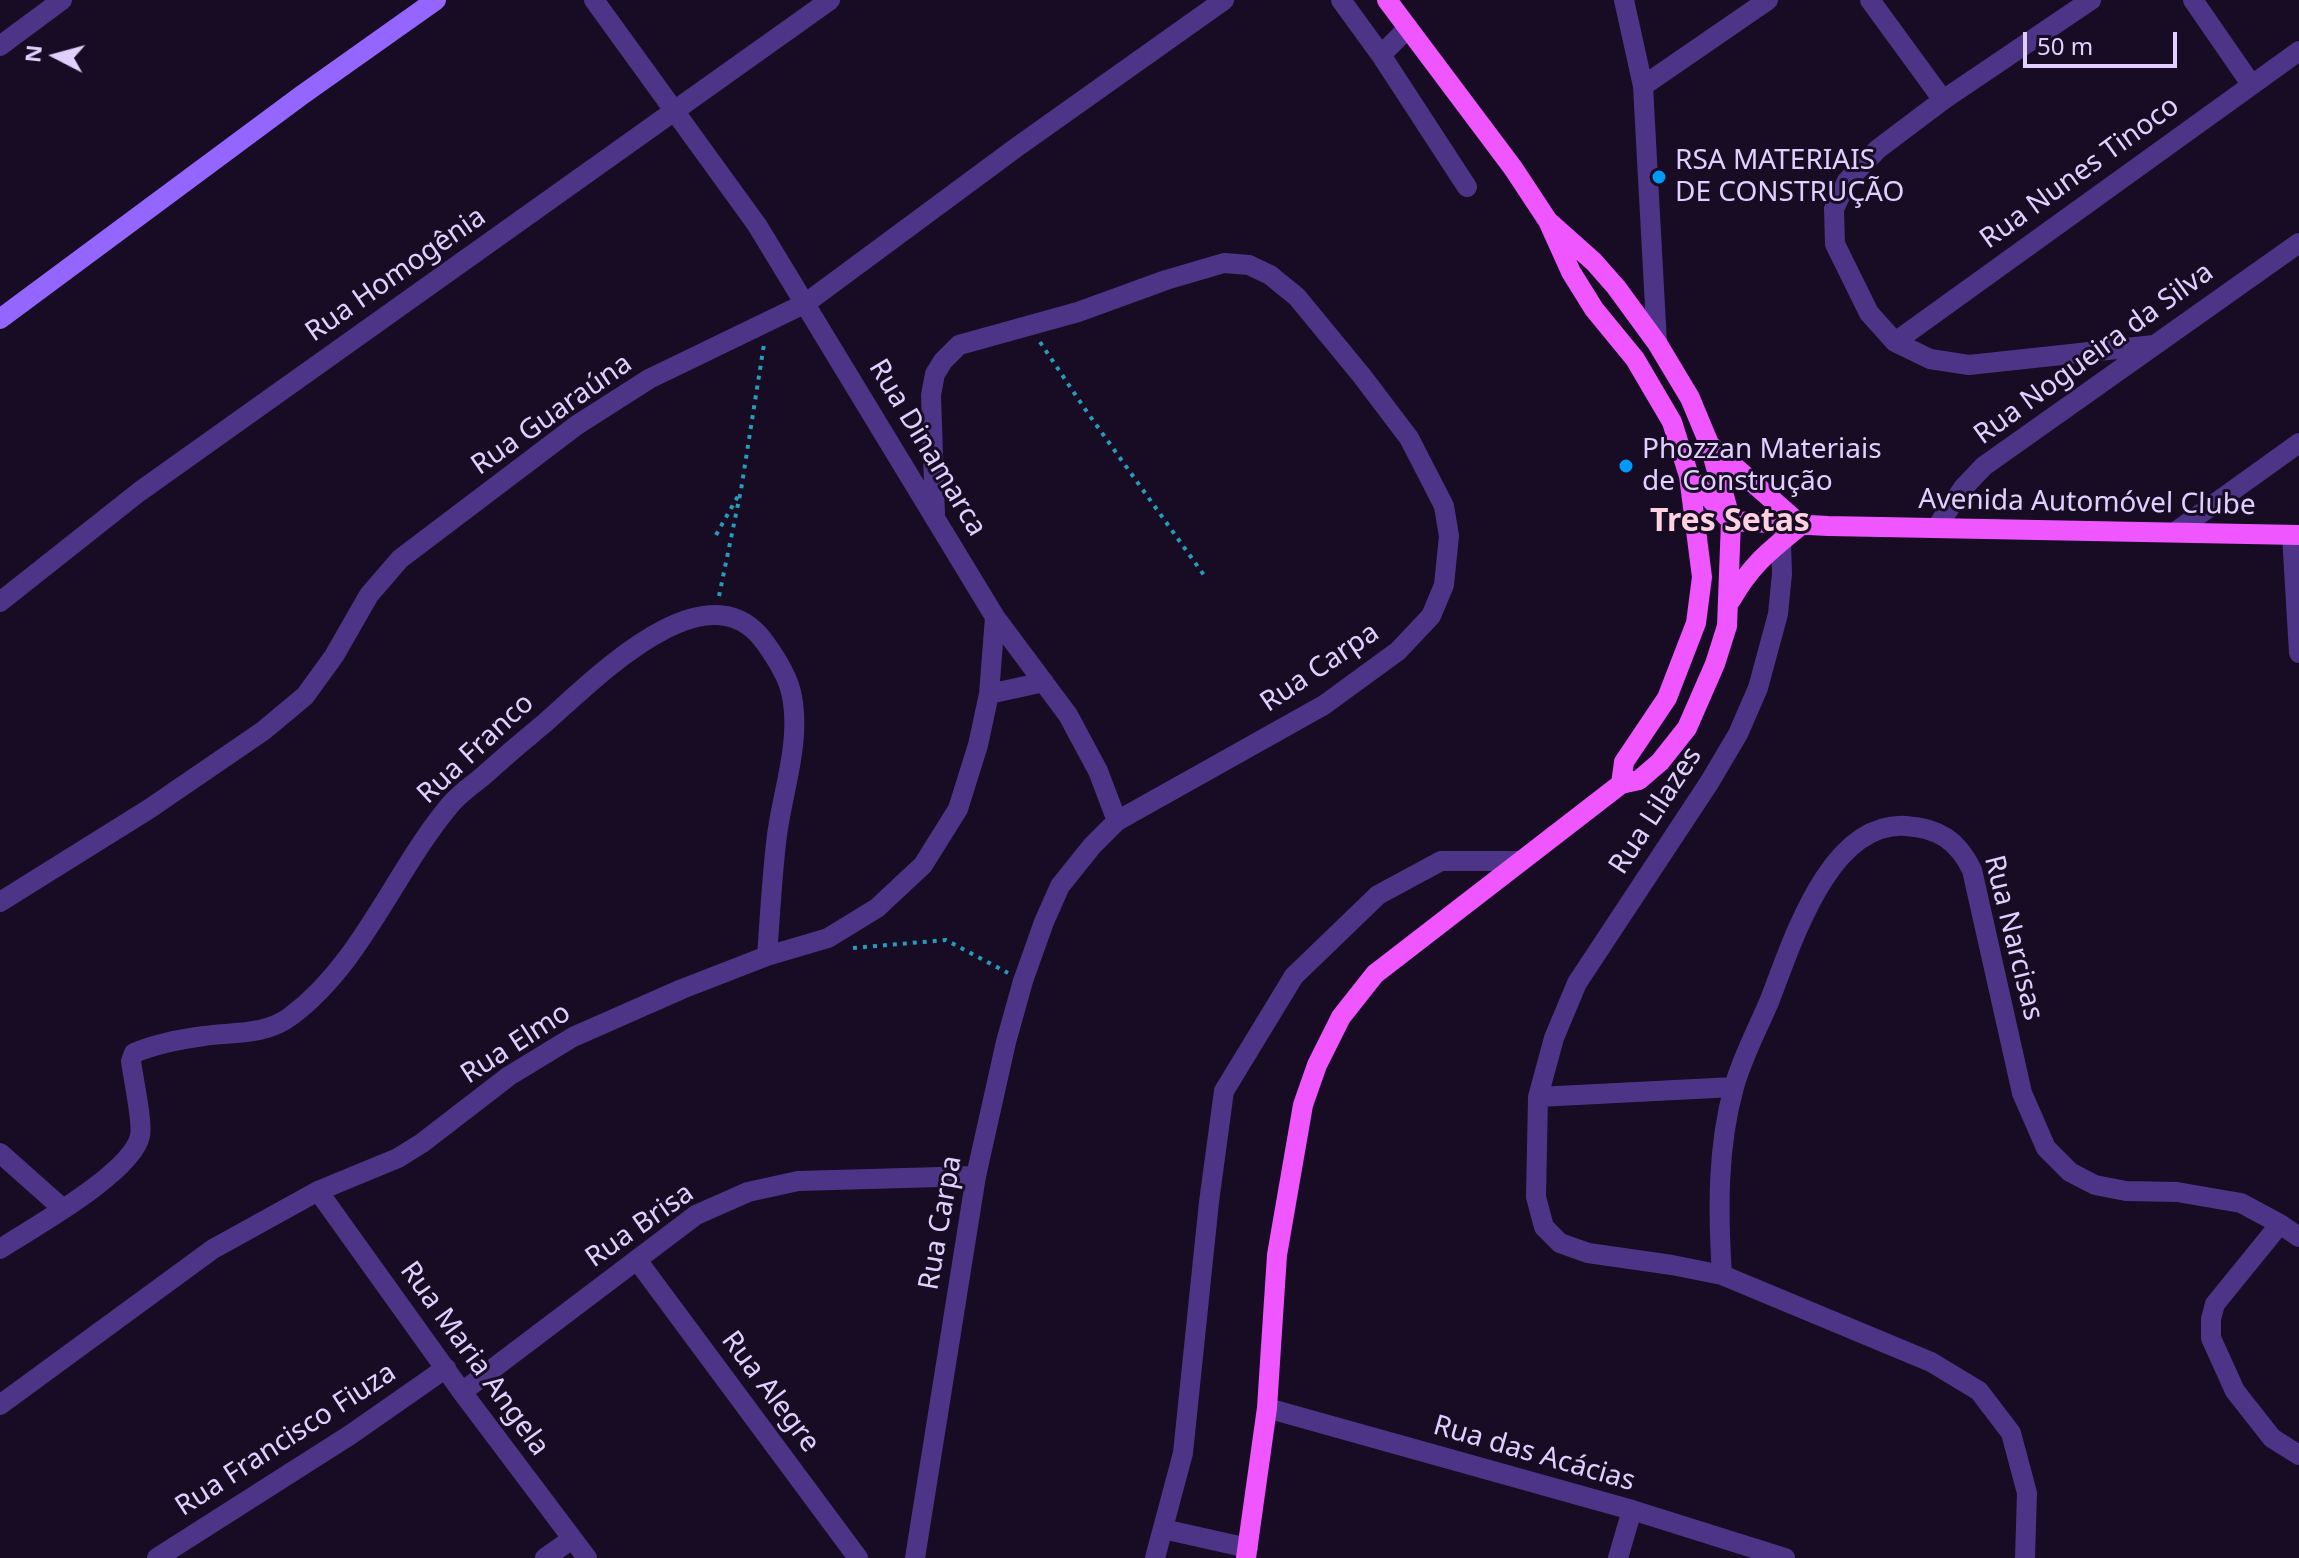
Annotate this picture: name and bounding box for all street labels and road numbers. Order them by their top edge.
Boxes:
street label: Rua Nunes Tinoco [1974,90,2186,256]
street label: Rua Homogênia [300,201,492,349]
street label: Rua Nogueira da Silva [1968,256,2220,452]
street label: Rua Guaraúna [465,347,639,483]
street label: Rua Dinamarca [861,353,993,543]
street label: Avenida Automóvel Clube [1918,483,2256,523]
street label: Rua Carpa [1254,616,1386,720]
street label: Rua Franco [411,687,541,811]
street label: Rua Lilazes [1602,741,1710,881]
street label: Rua Narcisas [1976,852,2050,1024]
street label: Rua Elmo [455,996,577,1092]
street label: Rua Carpa [913,1153,969,1293]
street label: Rua Brisa [580,1177,700,1275]
street label: Rua Maria Angela [392,1255,556,1463]
street label: Rua Alegre [714,1325,826,1459]
street label: Rua Francisco Fiuza [170,1356,402,1524]
street label: Rua das Acácias [1429,1409,1639,1499]

